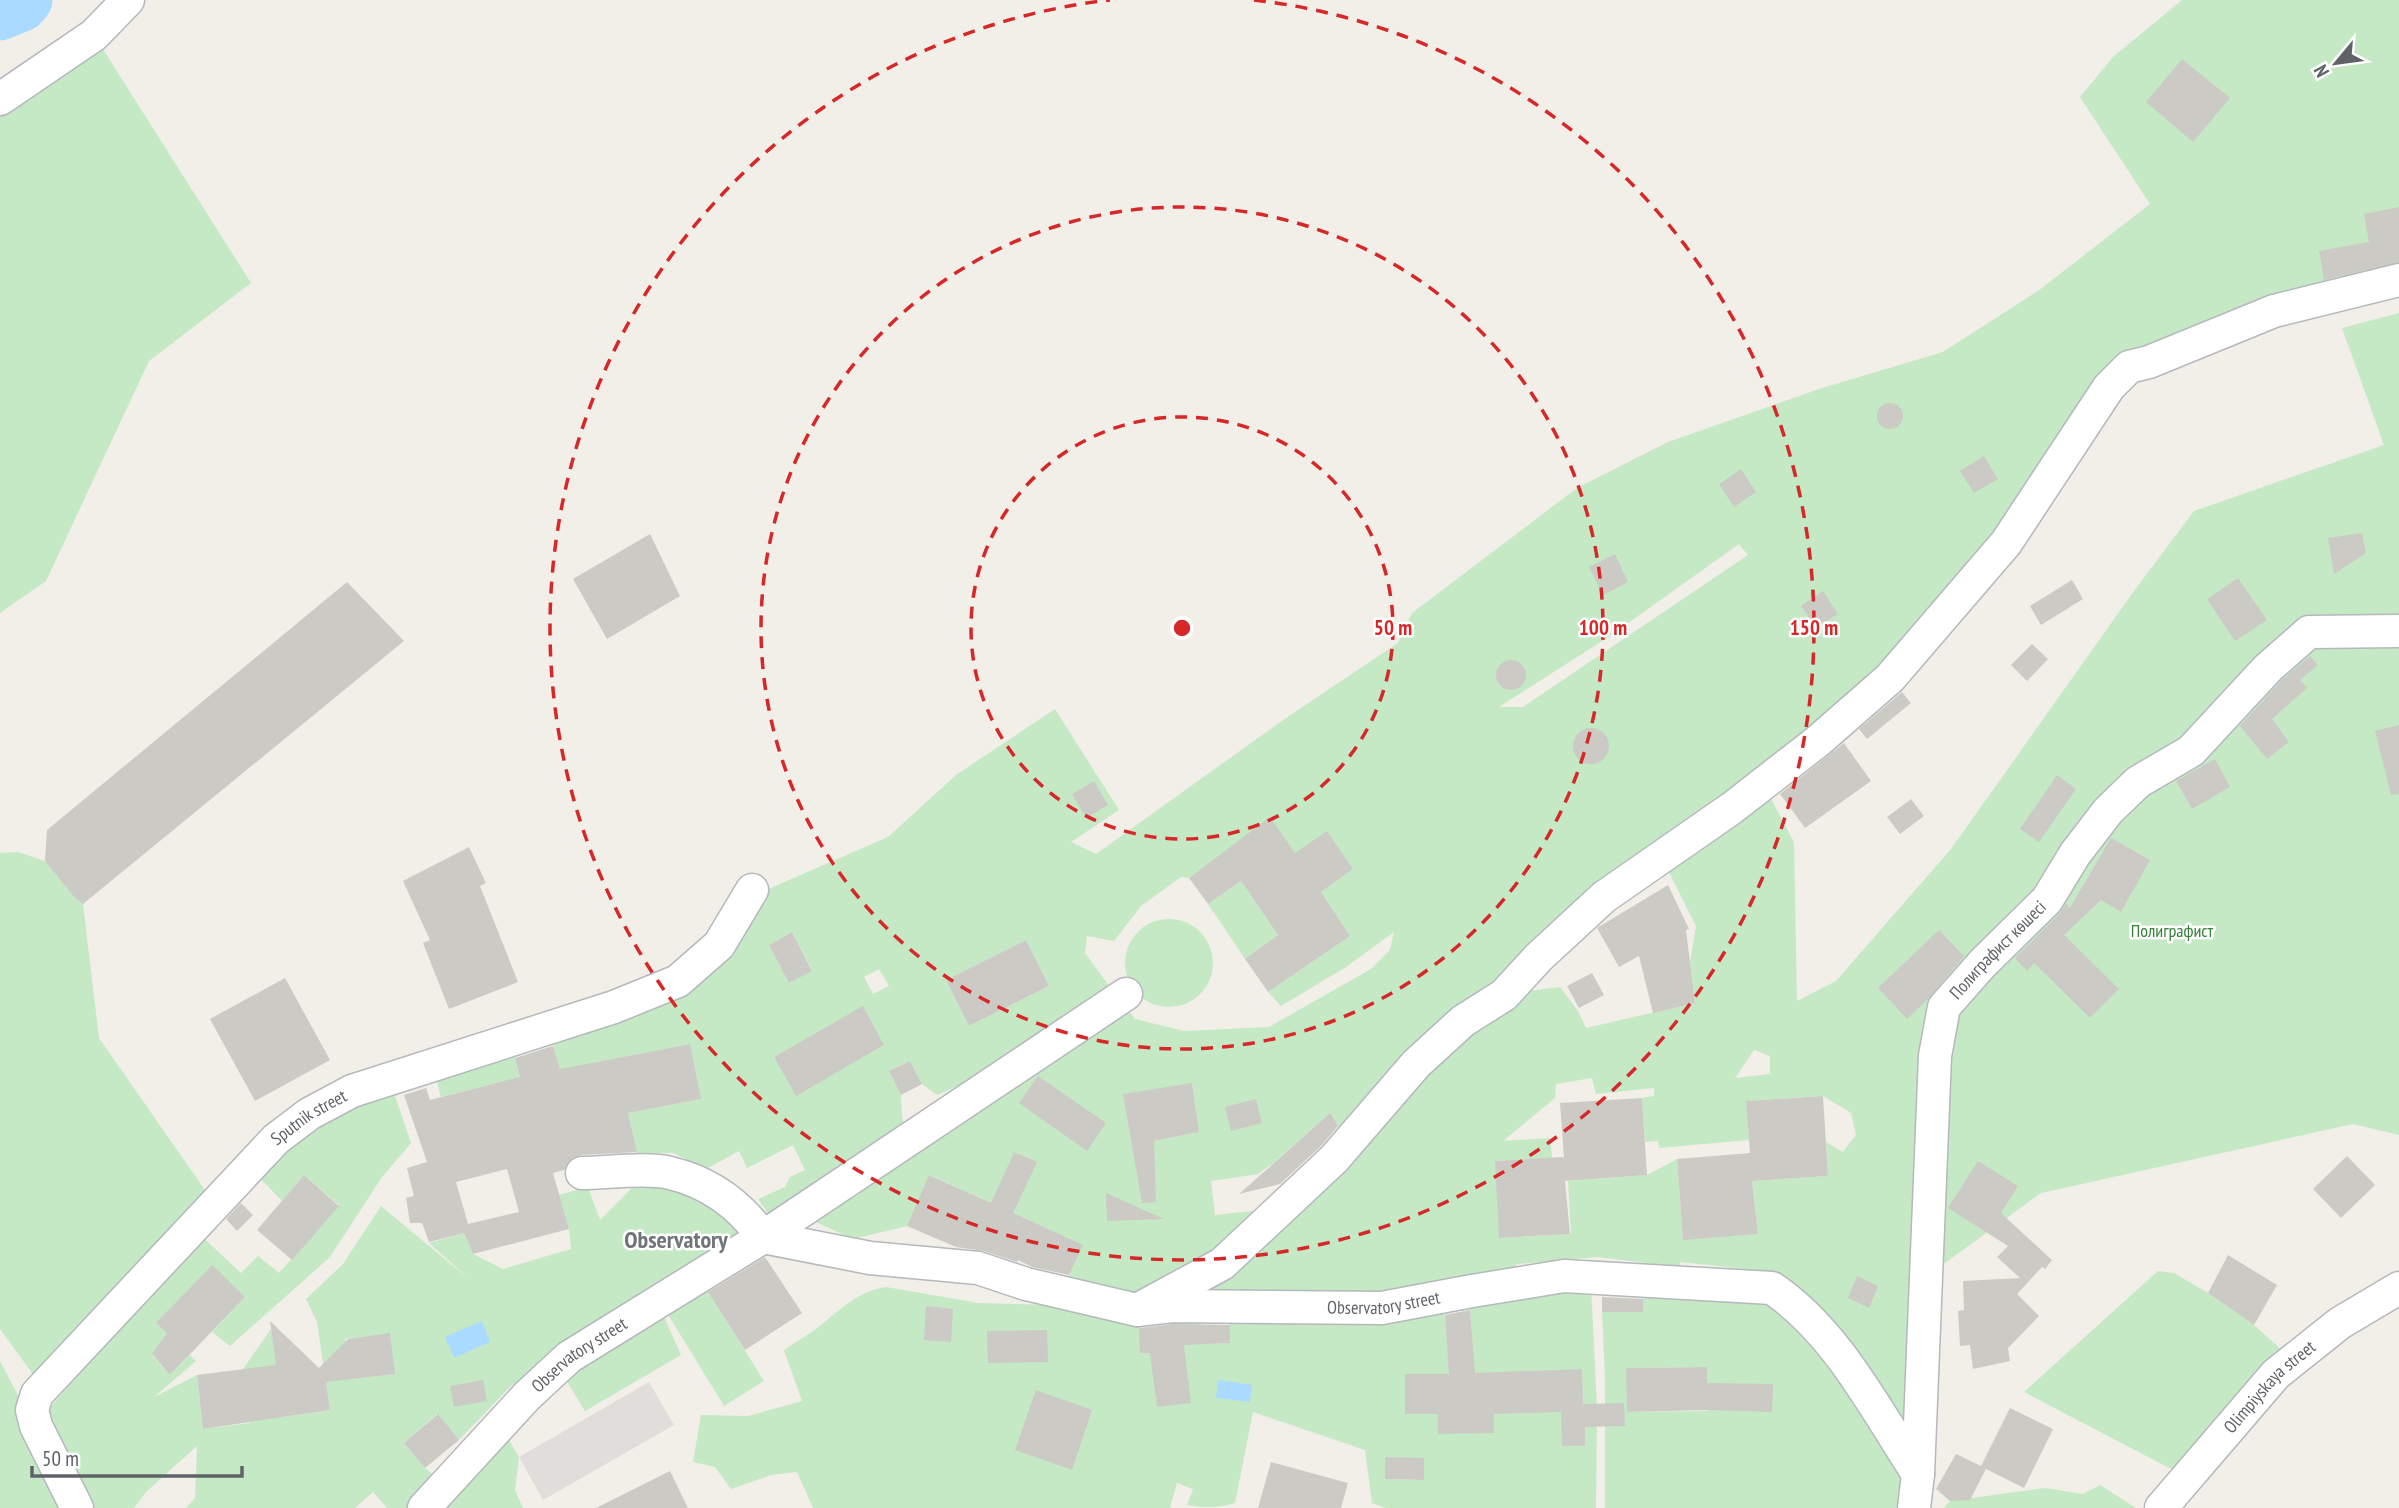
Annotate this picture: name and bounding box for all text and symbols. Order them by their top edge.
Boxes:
north arrow [2301,28,2371,98]
text: N [2308,61,2334,82]
text: 50 m [1374,614,1412,641]
text: 100 m [1579,614,1627,641]
text: 150 m [1790,614,1838,641]
centre of rings [1170,616,1194,640]
street label: Полиграфист көшесі [1944,895,2051,1004]
park label: Полиграфист [2131,919,2214,942]
street label: Sputnik street [266,1084,351,1150]
district label: Observatory [624,1224,728,1255]
street label: Observatory street [1327,1285,1442,1319]
street label: Observatory street [526,1312,631,1397]
street label: Olimpiyskaya street [2218,1335,2320,1438]
scale bar [32,1434,242,1478]
text: 50 m [42,1445,79,1472]

